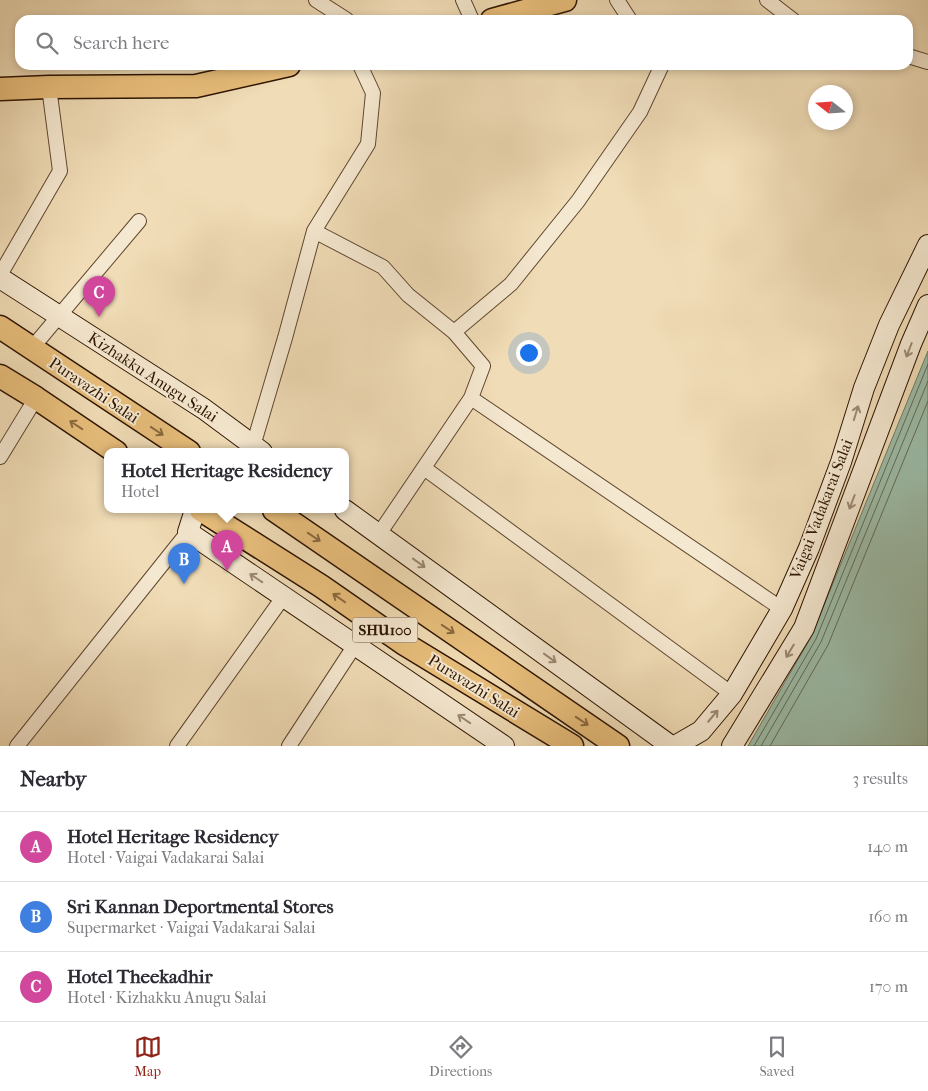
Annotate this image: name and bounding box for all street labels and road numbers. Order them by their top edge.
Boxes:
street label: Kizhakku Anugu Salai [85,328,222,426]
street label: Puravazhi Salai [45,353,143,427]
street label: Vaigai Vadakarai Salai [785,436,857,583]
road number: SHU100 [352,618,418,642]
street label: Puravazhi Salai [425,650,523,722]

